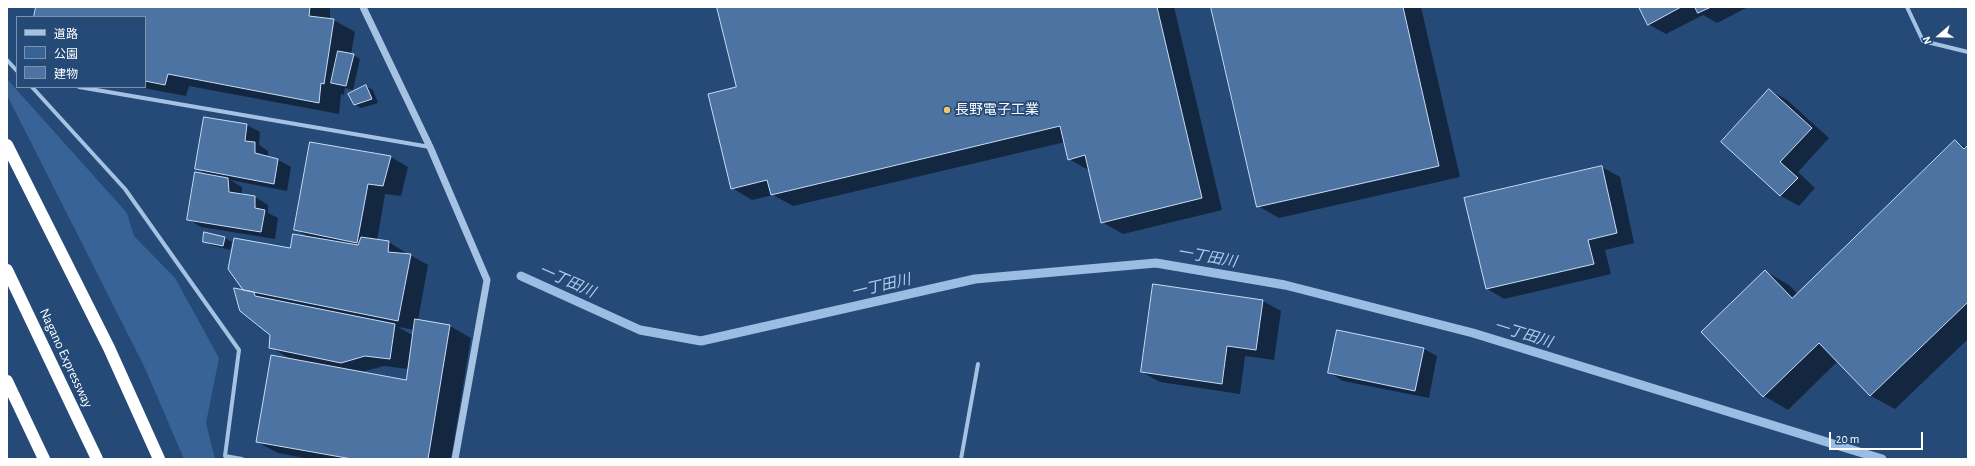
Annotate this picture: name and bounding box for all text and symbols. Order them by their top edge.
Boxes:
legend [16,16,146,88]
north arrow [1919,16,1959,56]
text: 道路 [54,28,78,40]
text: N [1921,35,1934,46]
text: 公園 [54,48,78,60]
text: 建物 [54,68,78,80]
place label: 長野電子工業 [955,102,1039,118]
marker: 長野電子工業 [942,105,952,115]
water label: 一丁田川 [1176,243,1238,271]
water label: 一丁田川 [536,261,598,301]
water label: 一丁田川 [850,270,912,302]
street label: Nagano Expressway [36,306,96,410]
water label: 一丁田川 [1492,317,1554,351]
scale bar [1831,424,1925,450]
text: 20 m [1836,433,1859,445]

